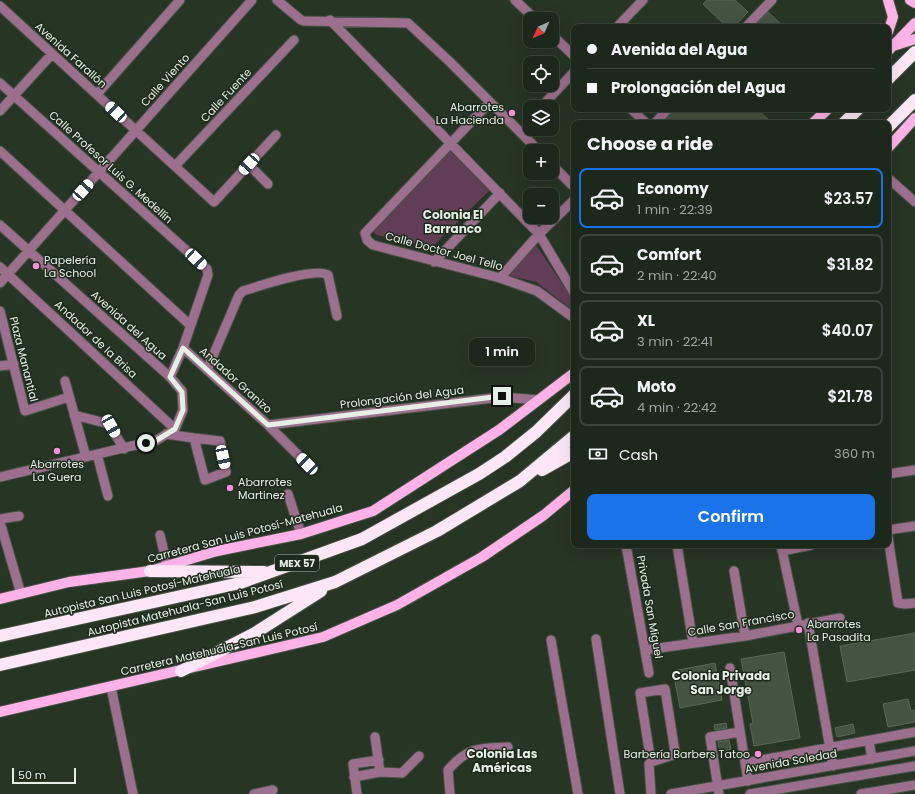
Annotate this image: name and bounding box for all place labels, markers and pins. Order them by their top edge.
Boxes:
place label: Abarrotes La Hacienda [436,99,504,128]
marker: Abarrotes La Hacienda [507,108,517,118]
place label: Papelería La School [44,252,96,281]
marker: Papelería La School [31,261,41,271]
marker: Abarrotes La Guera [52,446,62,456]
place label: Abarrotes La Guera [30,456,84,485]
place label: Abarrotes Martinez [238,474,292,503]
marker: Abarrotes Martinez [225,483,235,493]
place label: Abarrotes La Pasadita [807,616,871,645]
marker: Abarrotes La Pasadita [794,625,804,635]
place label: Barbería Barbers Tatoo [623,746,750,762]
marker: Barbería Barbers Tatoo [753,749,763,759]

